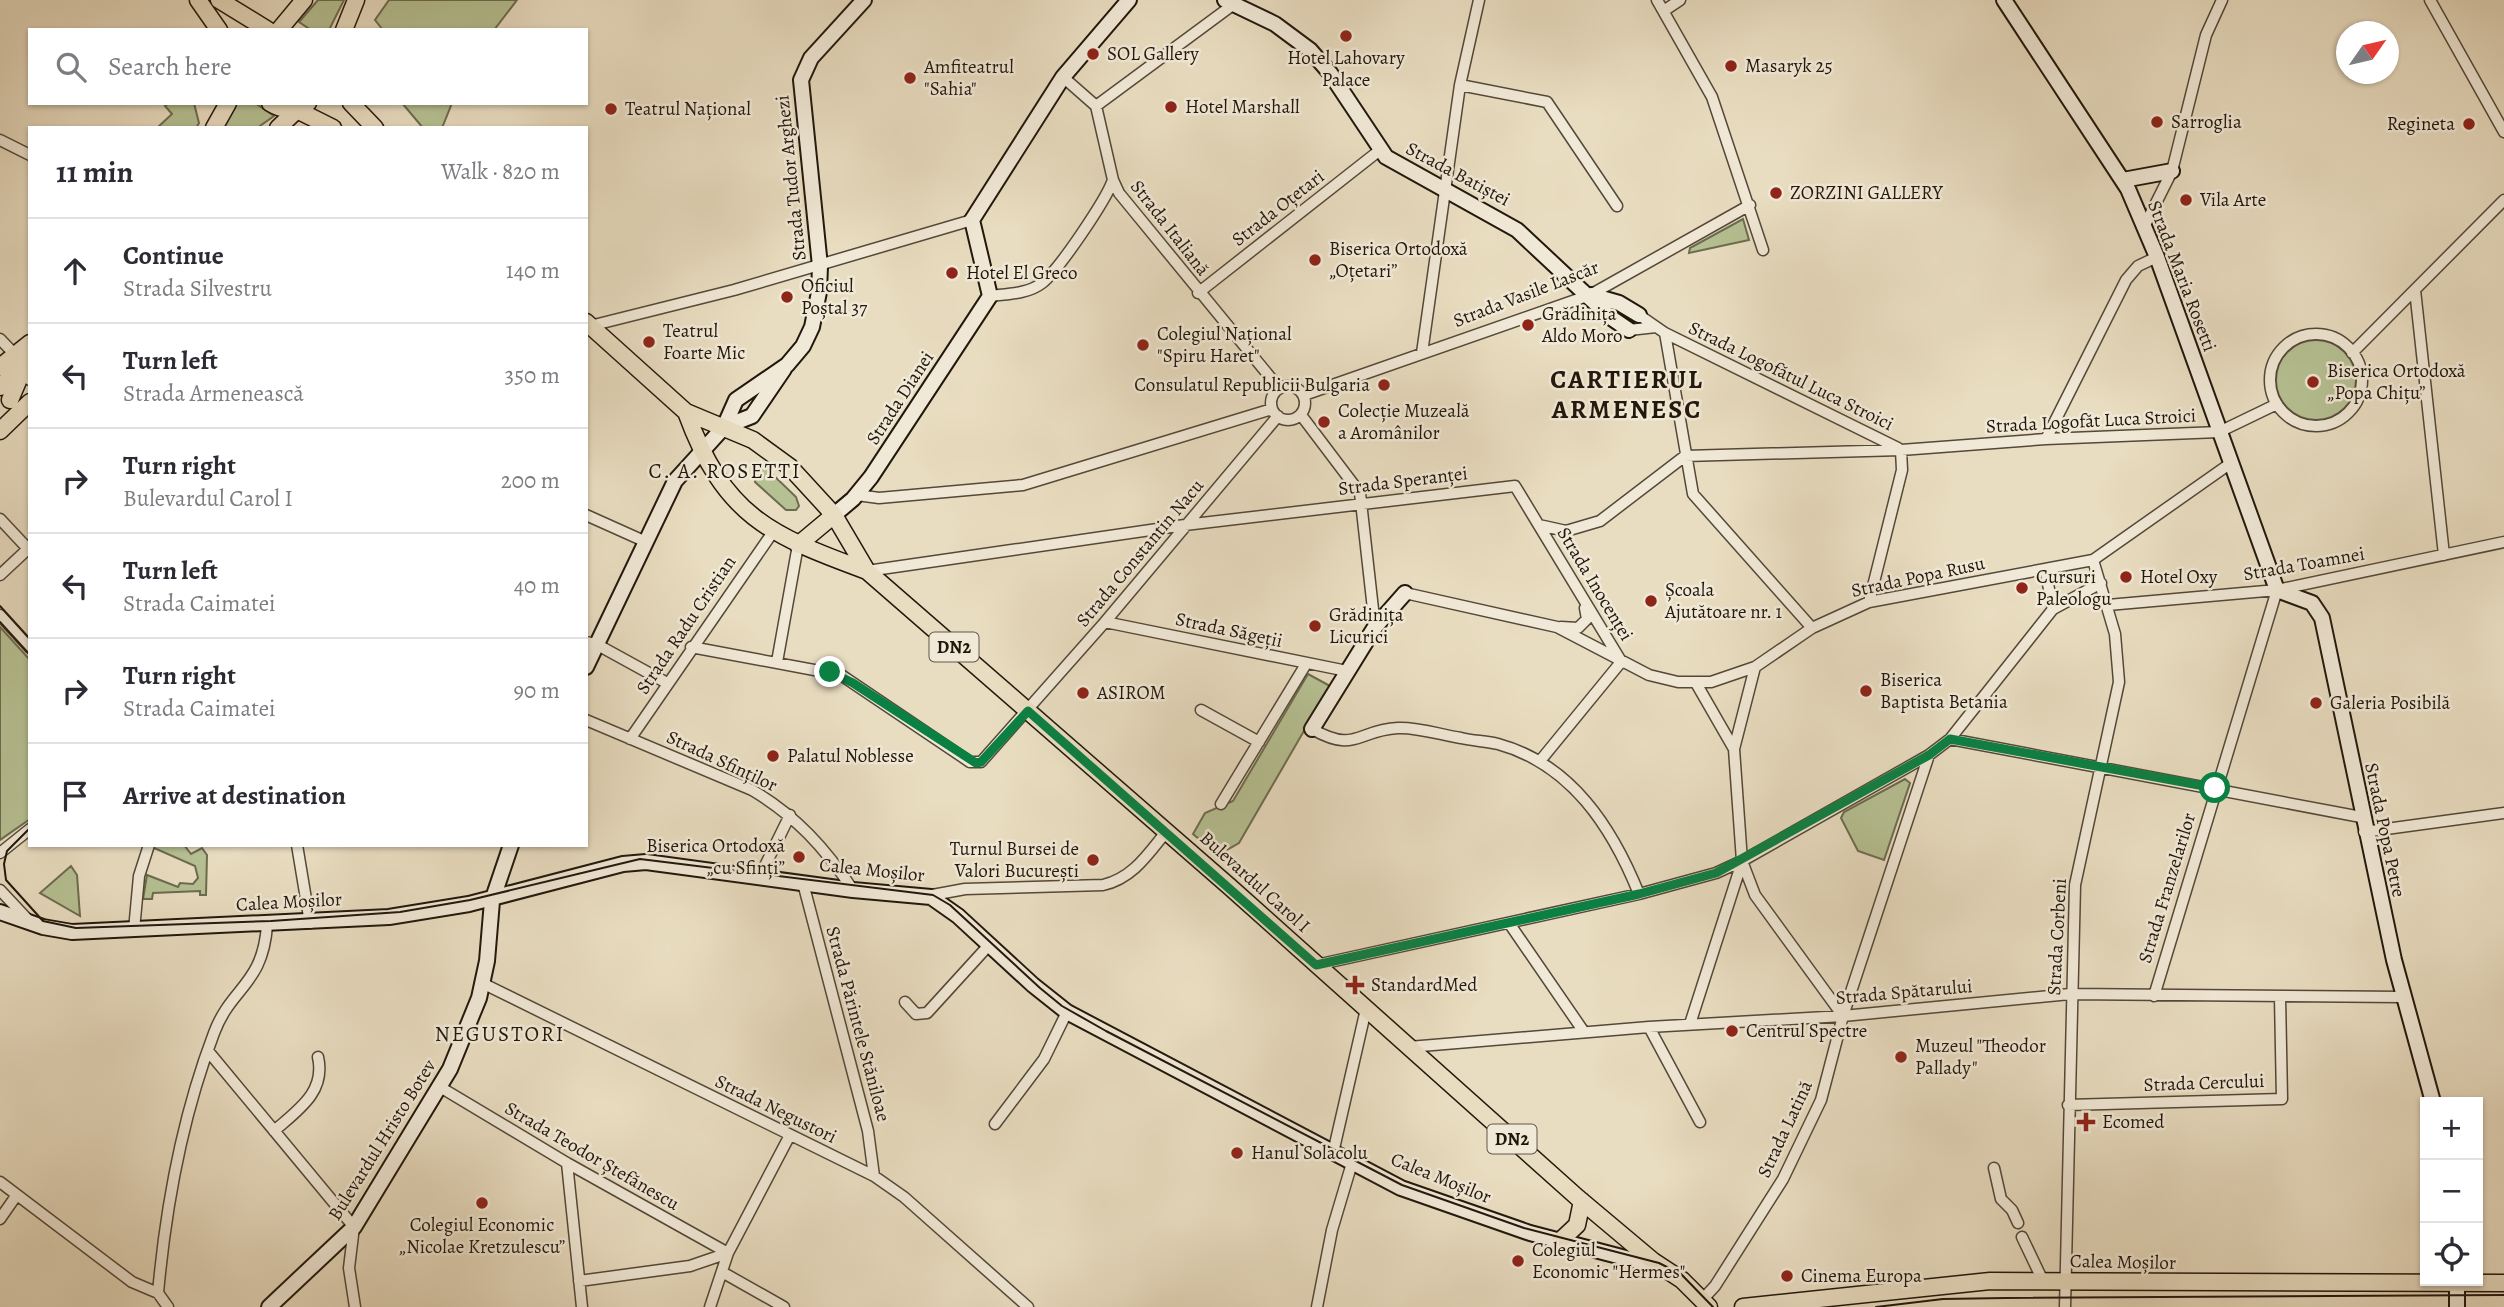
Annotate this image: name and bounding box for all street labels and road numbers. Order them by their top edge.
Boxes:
street label: Strada Tudor Arghezi [769,94,813,262]
street label: Strada Batiștei [1401,136,1515,212]
street label: Strada Oțetari [1226,164,1330,252]
street label: Strada Italiană [1124,175,1216,282]
street label: Strada Maria Rosetti [2141,197,2223,355]
street label: Strada Vasile Lascăr [1449,254,1603,334]
street label: Strada Logofătul Luca Stroici [1684,315,1898,437]
street label: Strada Dianei [860,346,940,450]
street label: Strada Logofăt Luca Stroici [1985,403,2197,439]
street label: Strada Speranței [1337,460,1469,502]
street label: Strada Constantin Nacu [1070,473,1210,633]
street label: Strada Inocenței [1551,522,1639,646]
street label: Strada Toamnei [2241,541,2367,587]
street label: Strada Popa Rusu [1849,550,1988,604]
street label: Strada Radu Cristian [630,551,742,699]
street label: Strada Săgeții [1173,606,1285,654]
road number: DN2 [930,632,978,662]
street label: Strada Sfinților [662,724,782,798]
street label: Strada Popa Petre [2358,760,2412,900]
street label: Strada Franzelarilor [2132,810,2202,966]
street label: Bulevardul Carol I [1194,825,1316,939]
street label: Calea Moșilor [818,852,926,888]
street label: Strada Corbeni [2041,878,2073,996]
street label: Calea Moșilor [235,886,343,918]
street label: Strada Părintele Stăniloae [819,923,897,1125]
street label: Strada Spătarului [1835,973,1973,1011]
street label: Bulevardul Hristo Botev [322,1054,442,1226]
street label: Strada Negustori [711,1068,841,1150]
street label: Strada Cercului [2143,1068,2265,1098]
street label: Strada Latină [1751,1076,1819,1182]
street label: Strada Teodor Ștefănescu [500,1095,685,1217]
road number: DN2 [1488,1124,1536,1154]
street label: Calea Moșilor [1387,1146,1495,1210]
street label: Calea Moșilor [2070,1248,2176,1276]

